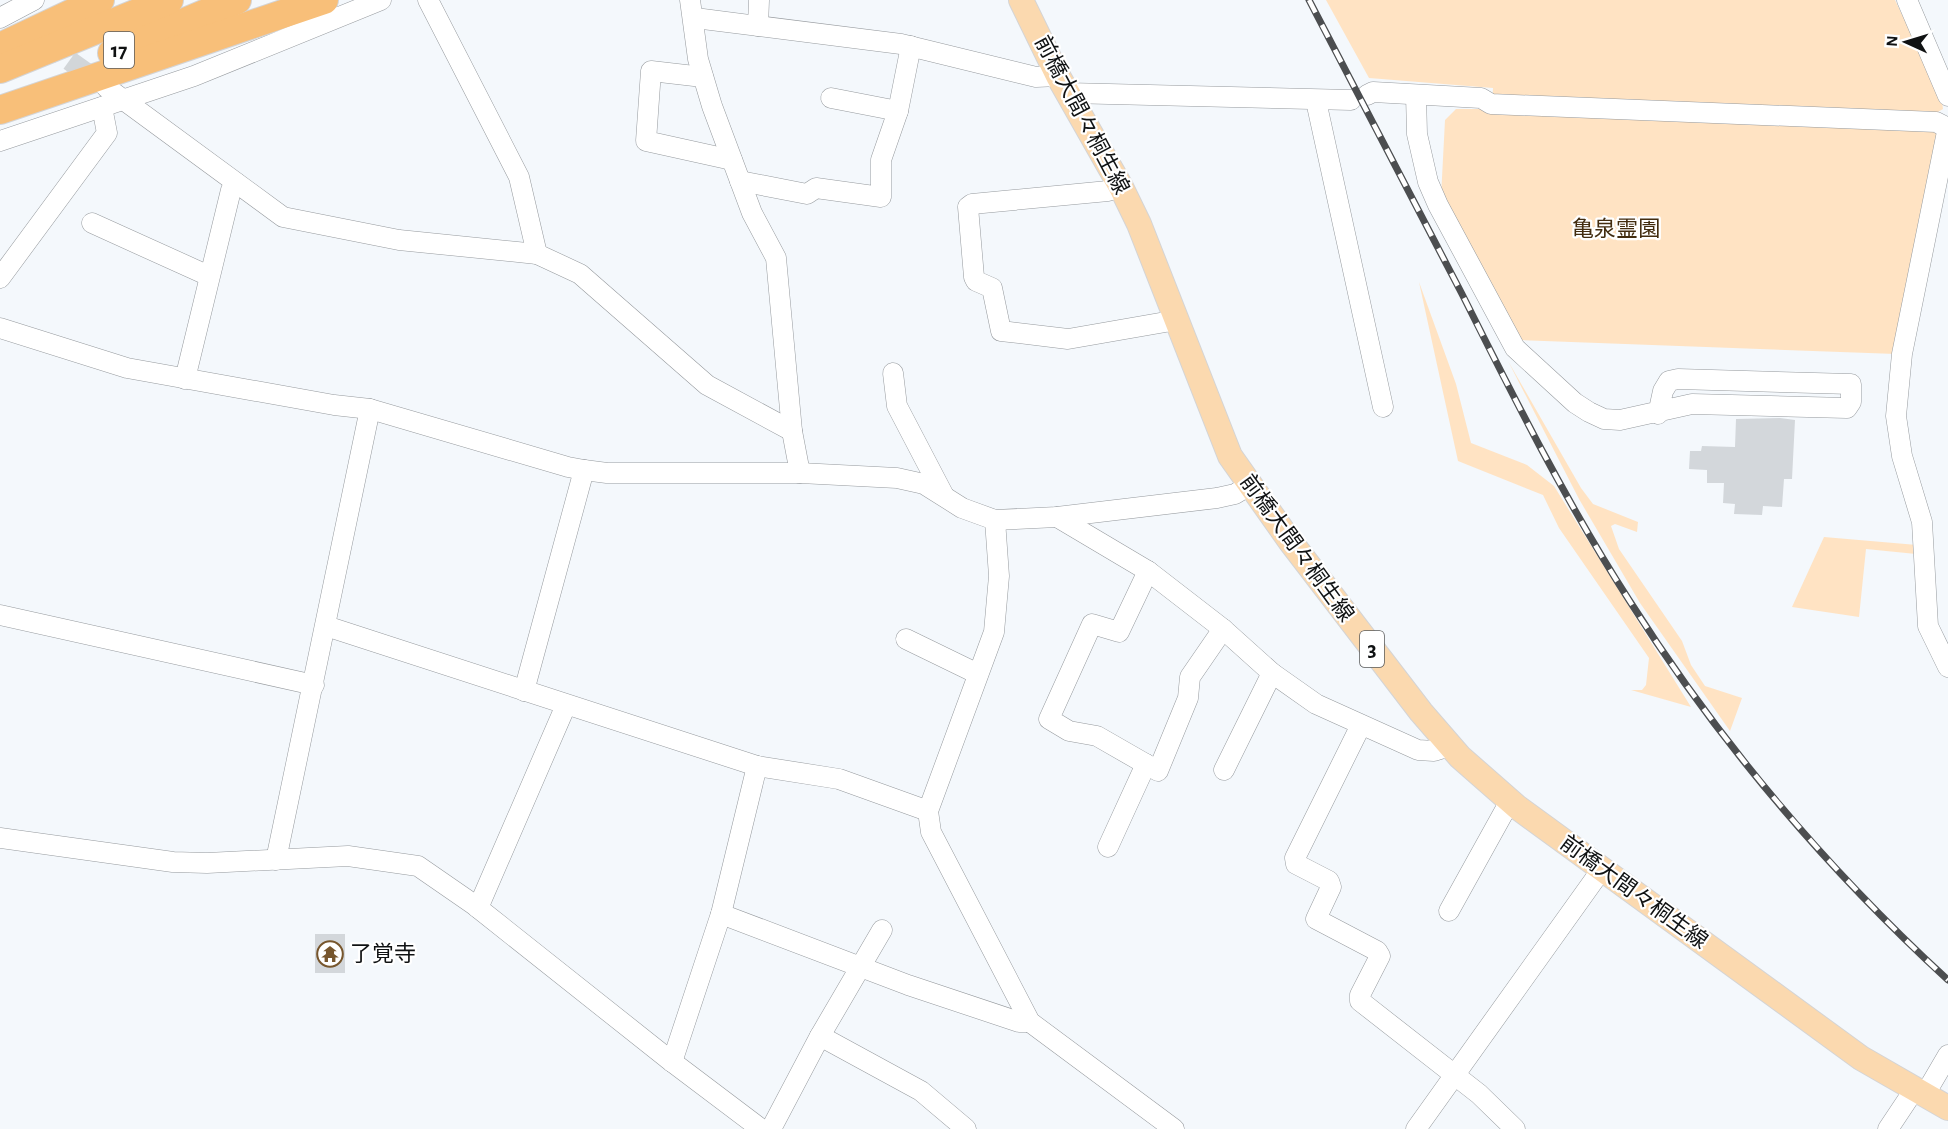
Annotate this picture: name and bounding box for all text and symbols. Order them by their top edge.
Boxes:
north arrow [1876,12,1936,72]
road number: 17 [104,32,134,68]
street label: 前橋大間々桐生線 [1031,32,1134,198]
text: N [1884,35,1900,47]
park label: 亀泉霊園 [1572,217,1660,240]
street label: 前橋大間々桐生線 [1236,470,1358,626]
road number: 3 [1360,631,1384,667]
street label: 前橋大間々桐生線 [1556,831,1712,953]
temple icon: 了覚寺 [315,939,345,969]
place label: 了覚寺 [350,942,416,965]

